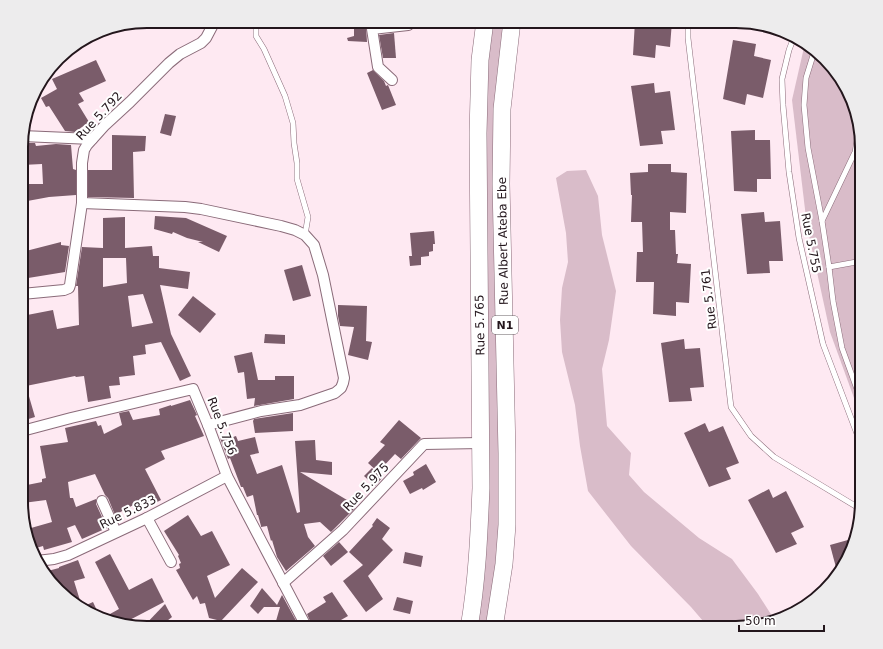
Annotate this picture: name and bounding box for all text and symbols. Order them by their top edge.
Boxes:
street label: Rue 5.792 [73,89,125,143]
street label: Rue Albert Ateba Ebe [495,177,511,305]
street label: Rue 5.755 [798,212,824,274]
street label: Rue 5.761 [698,268,720,330]
street label: Rue 5.765 [472,294,488,356]
road number: N1 [492,316,518,334]
street label: Rue 5.756 [205,395,239,457]
street label: Rue 5.975 [340,460,392,514]
street label: Rue 5.833 [98,492,158,532]
scale bar [739,607,824,633]
text: 50 m [745,614,776,628]

